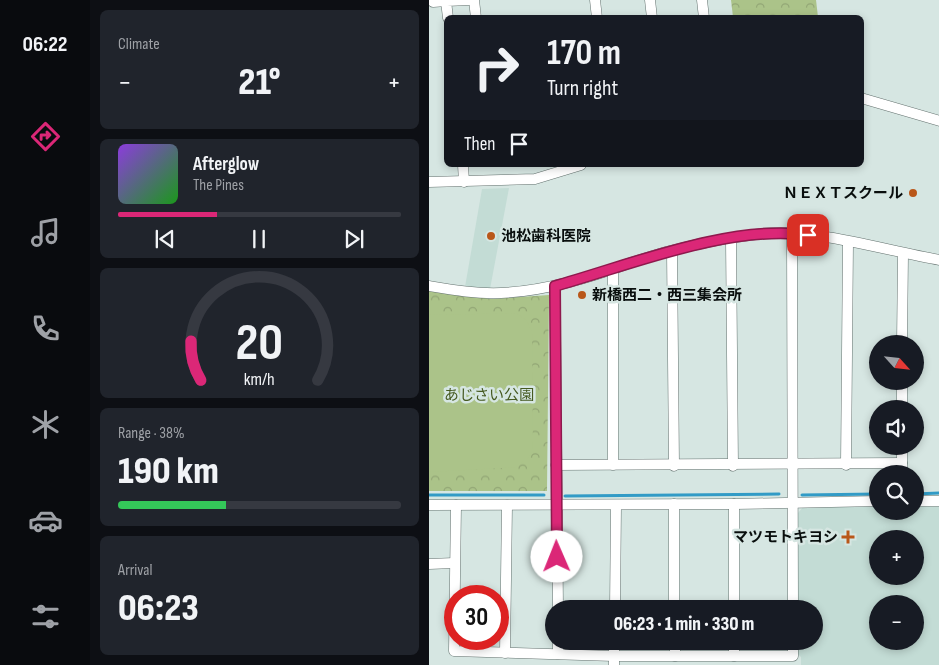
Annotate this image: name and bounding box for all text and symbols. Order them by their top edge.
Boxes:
text: 06:22 [22,31,68,58]
text: 170 m [547,32,621,75]
text: Climate [118,35,160,54]
icon: right [464,35,529,100]
text: 21° [238,60,281,105]
text: − [118,66,132,99]
text: + [387,66,401,99]
text: Turn right [547,75,618,102]
icon: directions [28,119,63,154]
icon: arrive [505,130,533,158]
text: Then [464,133,495,156]
text: Afterglow [193,153,259,176]
text: The Pines [193,176,244,195]
place label: ＮＥＸＴスクール [783,184,903,203]
marker: ＮＥＸＴスクール [907,187,919,199]
pin [787,214,829,256]
icon: music [28,215,63,250]
icon: arrive [794,221,822,249]
icon: previous [151,225,179,253]
icon: pause [245,225,273,253]
icon: next [340,225,368,253]
place label: 池松歯科医院 [501,227,591,246]
marker: 池松歯科医院 [485,230,497,242]
place label: 新橋西二・西三集会所 [592,286,742,305]
marker: 新橋西二・西三集会所 [576,289,588,301]
icon: phone [28,311,63,346]
text: 20 [236,312,283,375]
north arrow [869,335,924,390]
map controls [869,335,924,650]
text: km/h [244,369,275,390]
park label: あじさい公園 [444,386,534,405]
button: sound [869,400,924,455]
icon: climate [28,407,63,442]
text: Range · 38% [118,424,185,443]
text: 190 km [118,449,219,494]
button: search [869,465,924,520]
icon: car [28,503,63,538]
place label: マツモトキヨシ [733,528,838,547]
position arrow [530,530,582,582]
button: + [869,530,924,585]
marker: マツモトキヨシ [842,531,854,543]
text: Arrival [118,561,152,580]
speed limit sign: 30 [444,585,509,650]
text: 06:23 [118,586,199,631]
button: − [869,595,924,650]
icon: filters [28,599,63,634]
text: 06:23 · 1 min · 330 m [614,613,754,636]

